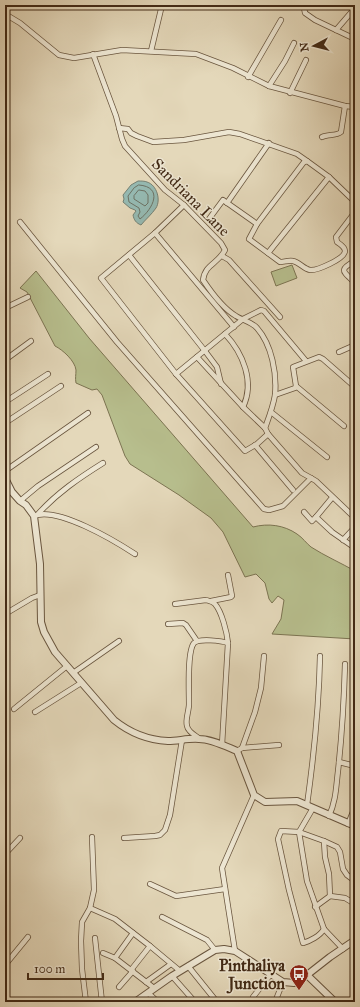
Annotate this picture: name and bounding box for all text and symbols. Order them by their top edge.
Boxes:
north arrow [294,26,334,66]
text: N [297,41,312,53]
street label: Sandriana Lane [148,154,234,240]
scale bar [28,955,103,981]
place label: Pinthaliya Junction [219,956,286,994]
text: 100 m [34,962,65,976]
bus stop icon: Pinthaliya Junction [288,963,310,991]

